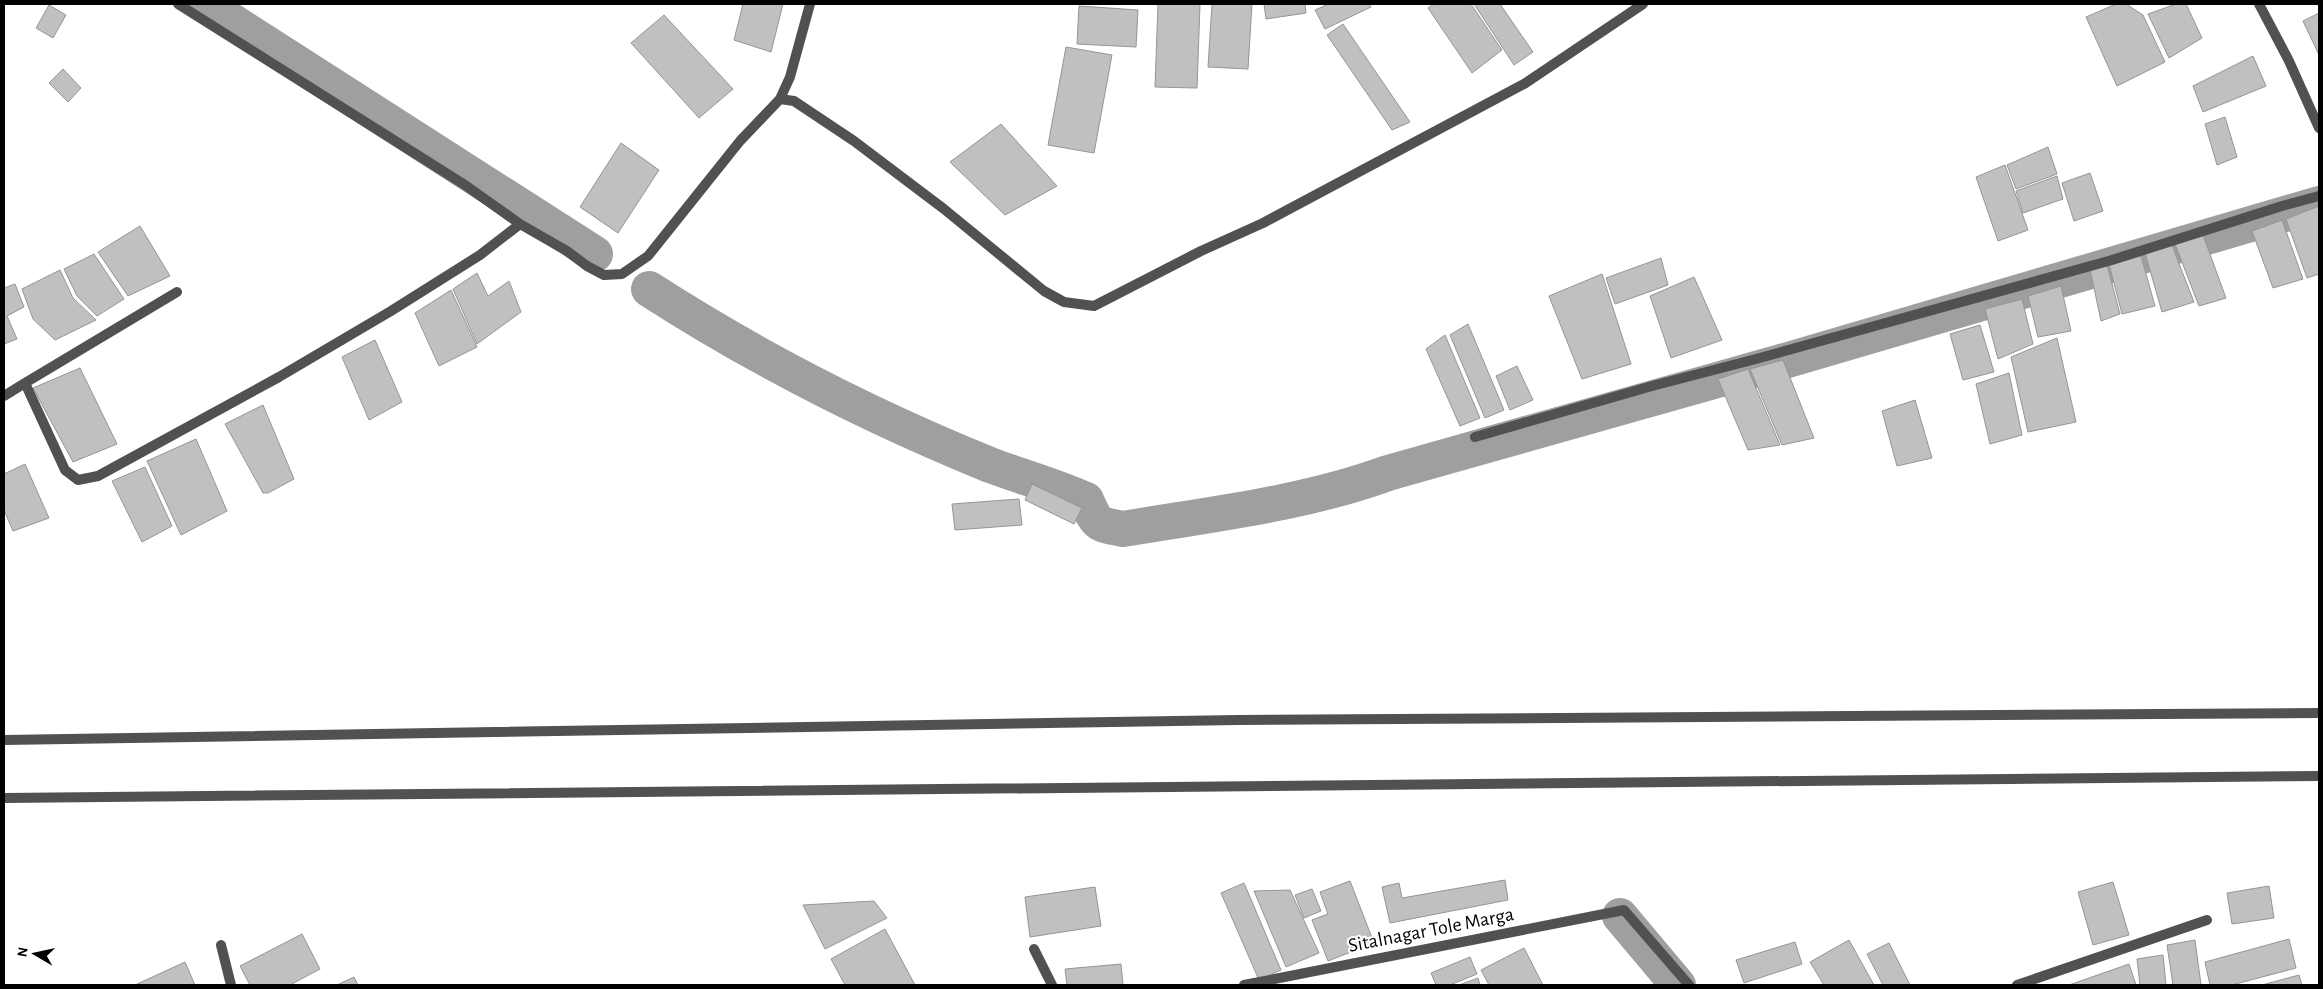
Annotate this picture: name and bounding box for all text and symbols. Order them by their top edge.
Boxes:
street label: Sitalnagar Tole Marga [1347,904,1515,956]
north arrow [10,929,60,979]
text: N [15,946,31,958]

